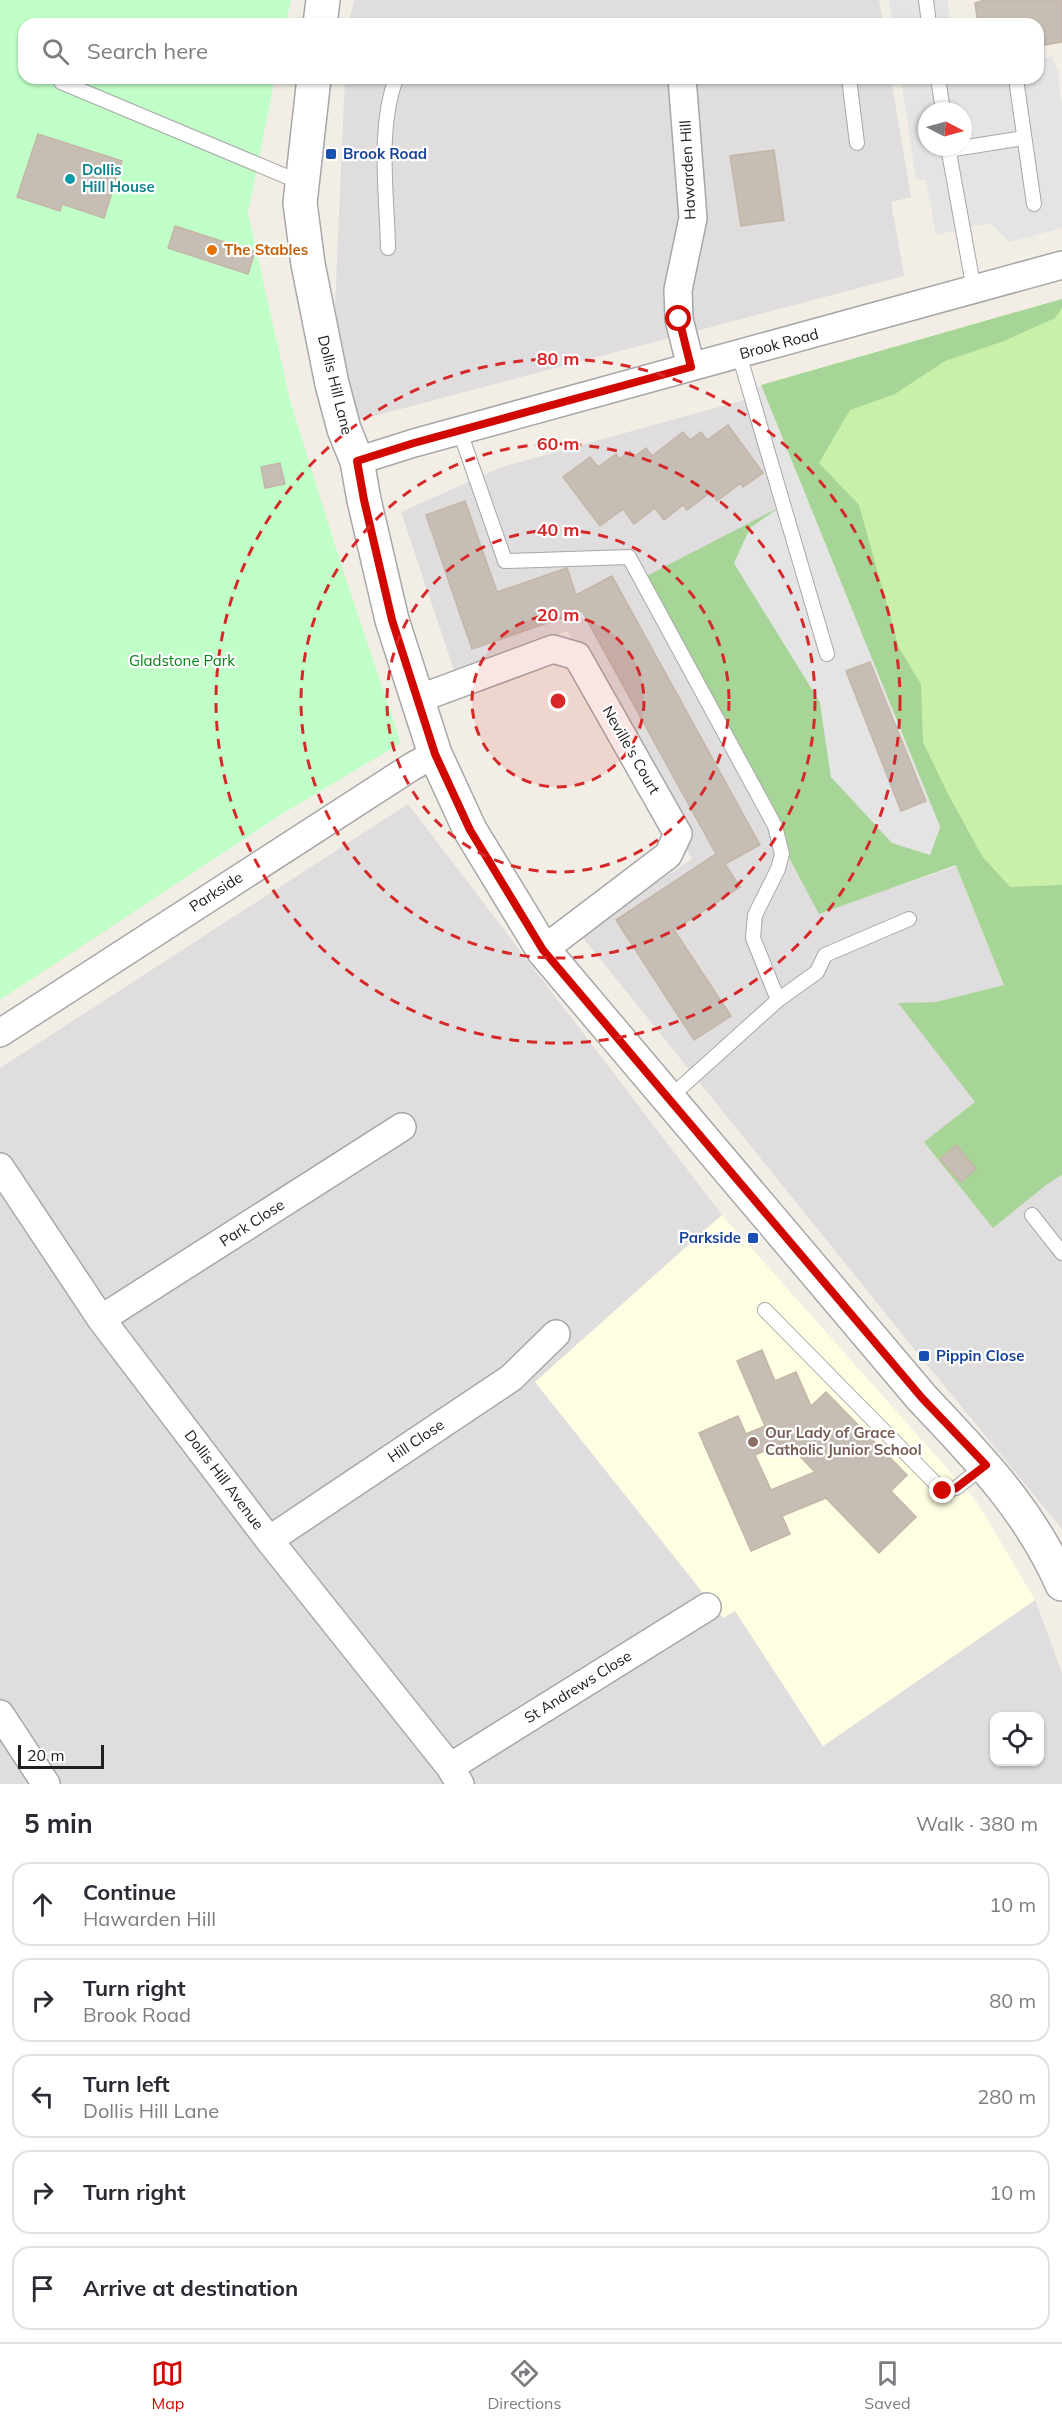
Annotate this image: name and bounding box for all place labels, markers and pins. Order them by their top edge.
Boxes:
place label: Brook Road [343,144,427,163]
marker: Brook Road [324,147,338,161]
place label: Dollis Hill House [82,160,155,196]
marker: Dollis Hill House [63,172,77,186]
place label: The Stables [224,240,308,259]
marker: The Stables [205,243,219,257]
centre of rings [548,691,568,711]
place label: Parkside [679,1228,741,1247]
marker: Parkside [746,1231,760,1245]
place label: Pippin Close [936,1346,1024,1365]
marker: Pippin Close [917,1349,931,1363]
place label: Our Lady of Grace Catholic Junior School [765,1423,922,1459]
marker: Our Lady of Grace Catholic Junior School [746,1435,760,1449]

